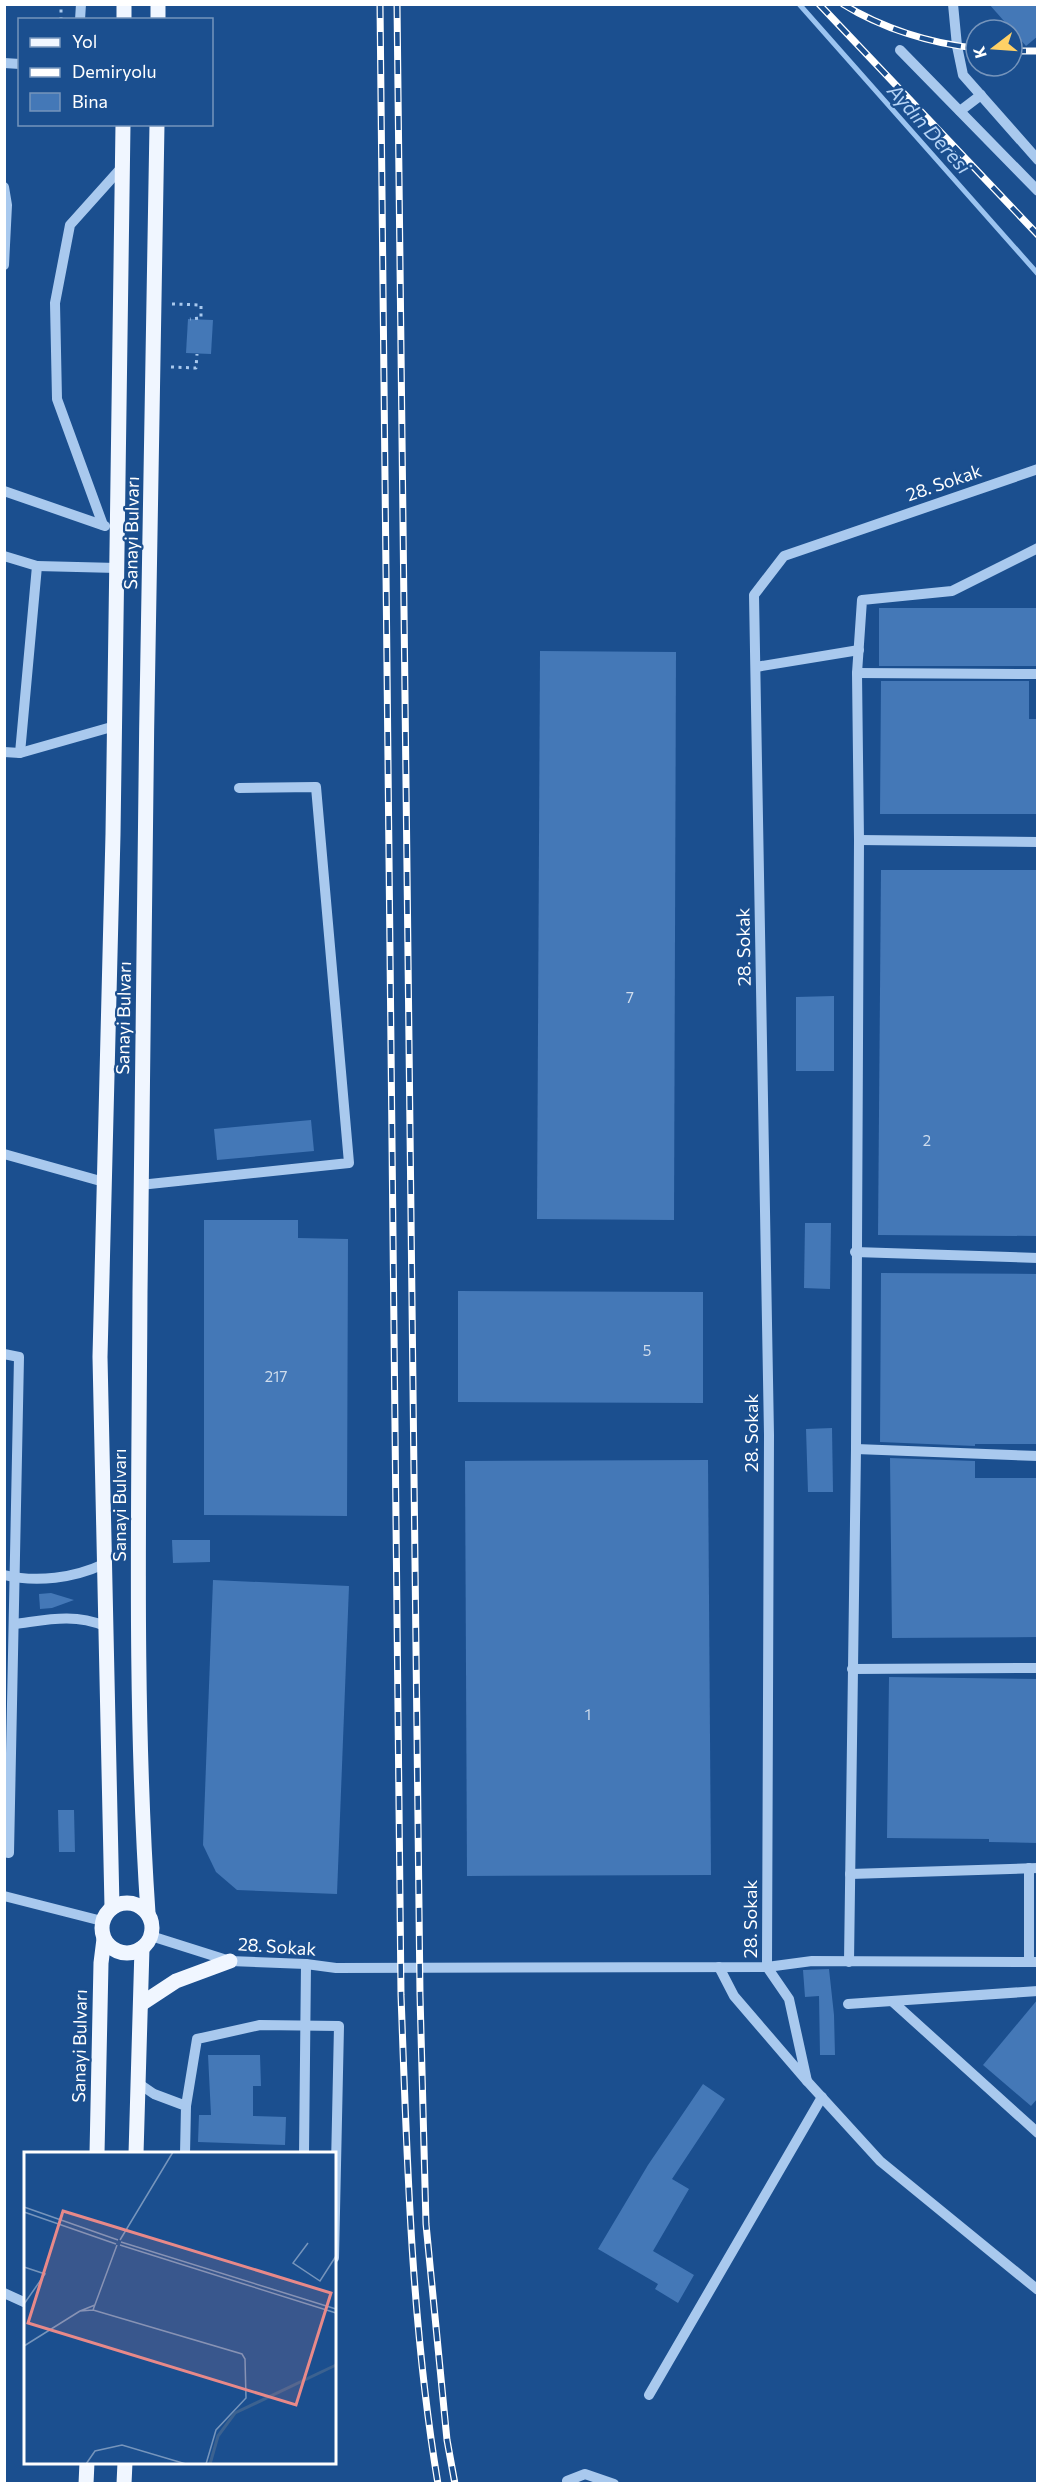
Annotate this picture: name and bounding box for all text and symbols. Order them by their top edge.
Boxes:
legend [18,18,213,126]
north arrow [964,18,1024,78]
text: Yol [72,30,97,52]
text: K [968,44,990,61]
text: Demiryolu [72,60,157,82]
water label: Aydın Deresi [882,78,977,179]
text: Bina [72,90,108,112]
street label: 28. Sokak [903,459,985,505]
street label: Sanayi Bulvarı [119,476,143,590]
street label: 28. Sokak [731,907,755,986]
street label: Sanayi Bulvarı [111,961,135,1075]
house number: 7 [626,988,634,1006]
house number: 2 [923,1131,931,1149]
house number: 5 [643,1341,651,1359]
house number: 217 [265,1367,287,1385]
street label: 28. Sokak [740,1394,762,1472]
street label: Sanayi Bulvarı [108,1448,130,1562]
house number: 1 [585,1705,591,1723]
street label: 28. Sokak [739,1880,761,1958]
street label: 28. Sokak [237,1932,317,1960]
street label: Sanayi Bulvarı [67,1989,91,2103]
inset map [24,2152,336,2464]

